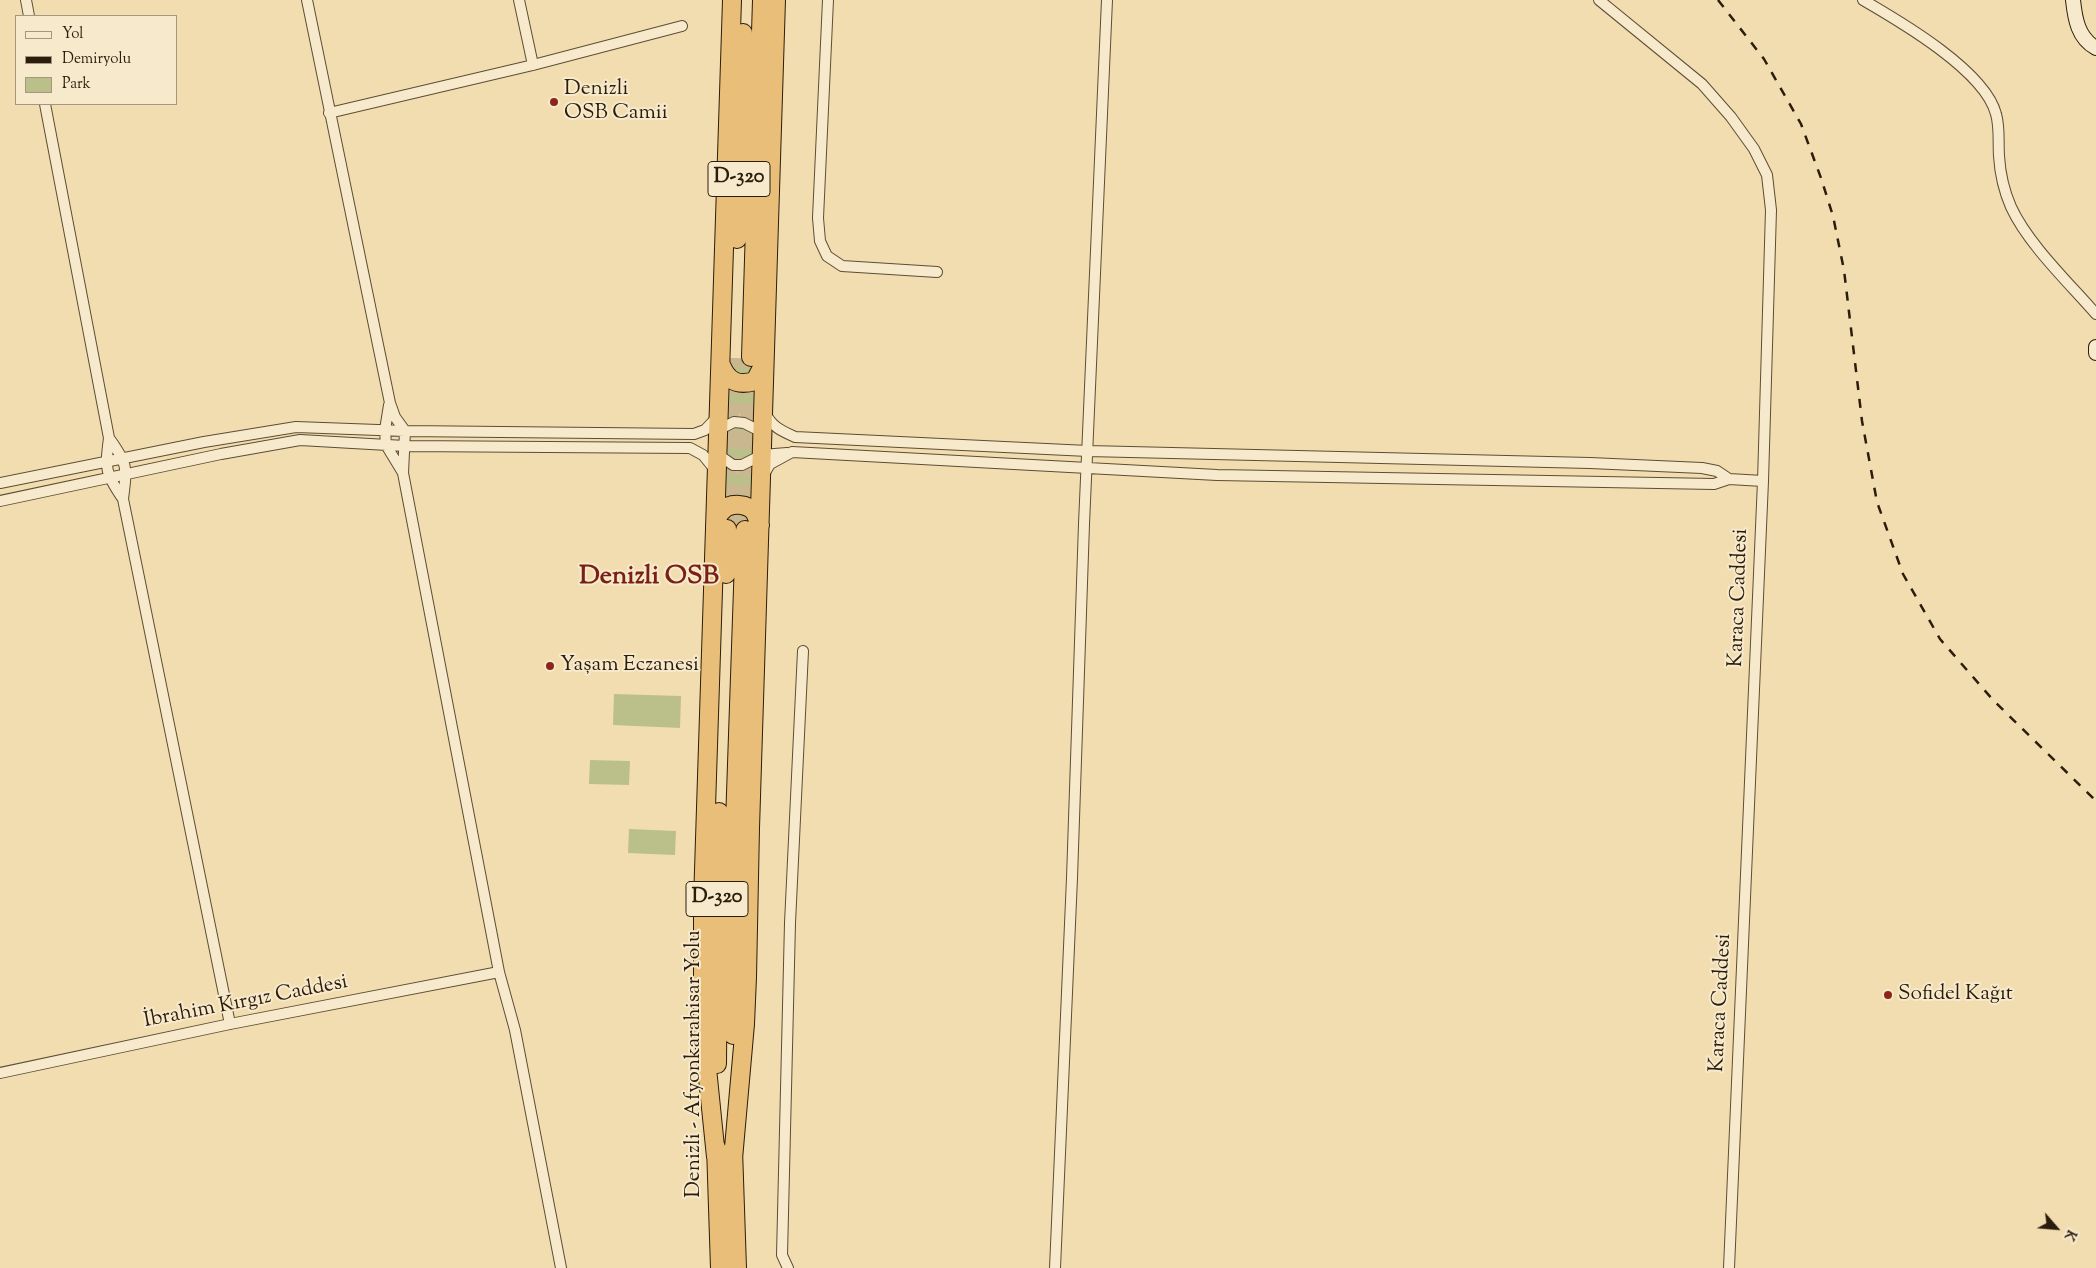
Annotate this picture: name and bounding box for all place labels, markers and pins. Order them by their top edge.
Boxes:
place label: Denizli OSB Camii [564,77,668,127]
marker: Denizli OSB Camii [548,96,560,108]
place label: Yaşam Eczanesi [560,653,699,679]
marker: Yaşam Eczanesi [544,660,556,672]
place label: Sofidel Kağıt [1898,982,2013,1008]
marker: Sofidel Kağıt [1882,989,1894,1001]

